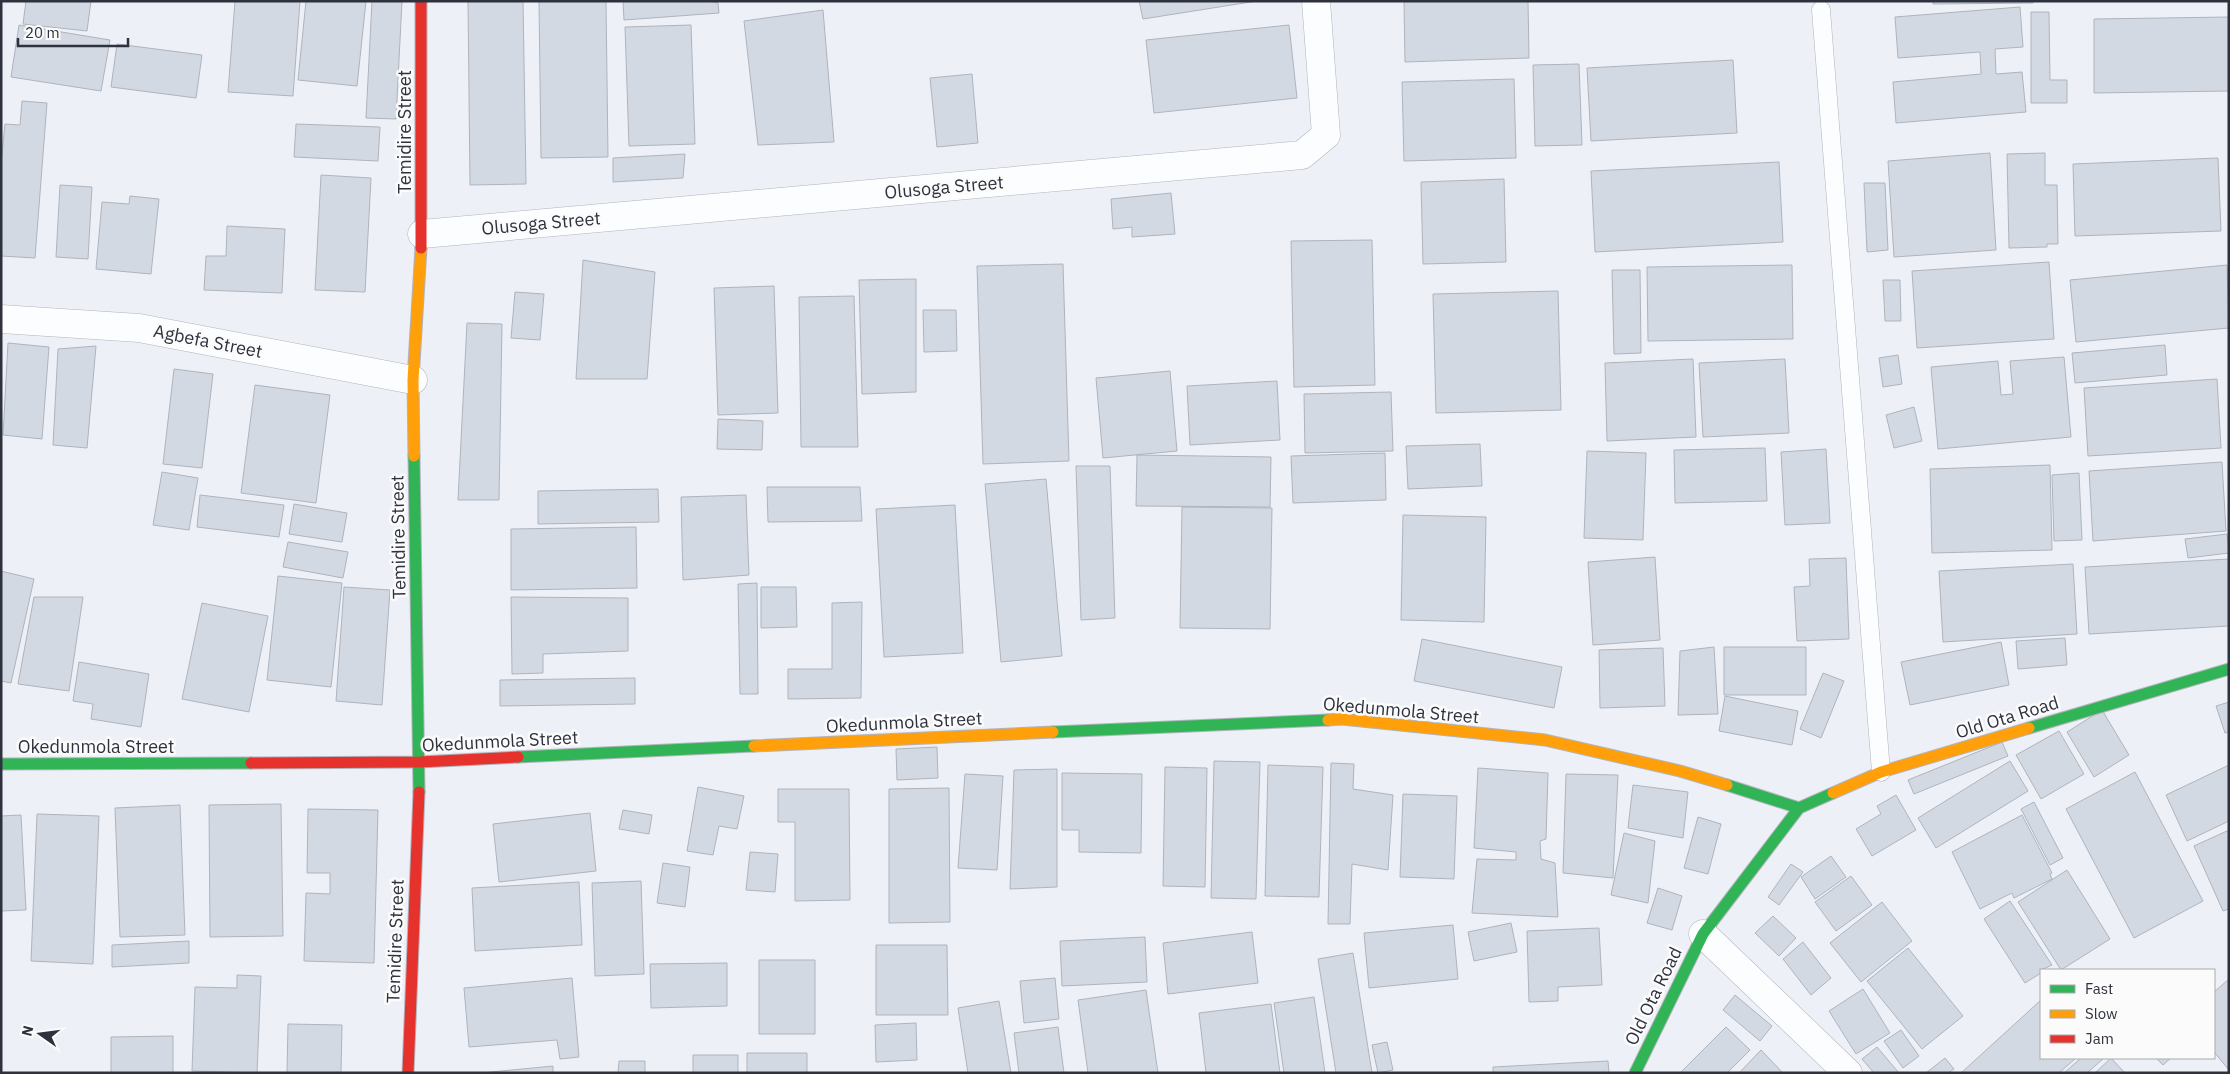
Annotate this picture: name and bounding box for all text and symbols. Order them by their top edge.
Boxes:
scale bar [18,15,128,47]
text: 20 m [25,23,60,42]
street label: Temidire Street [393,70,416,194]
street label: Olusoga Street [884,170,1004,204]
street label: Olusoga Street [481,206,601,240]
street label: Agbefa Street [152,319,264,363]
street label: Temidire Street [385,475,411,599]
street label: Old Ota Road [1953,690,2061,744]
street label: Okedunmola Street [1322,692,1480,728]
street label: Okedunmola Street [825,706,983,738]
street label: Okedunmola Street [421,725,579,757]
street label: Okedunmola Street [18,735,174,758]
street label: Temidire Street [381,879,409,1003]
street label: Old Ota Road [1619,943,1687,1049]
legend [2040,969,2215,1059]
text: Fast [2085,979,2113,998]
text: Slow [2085,1004,2118,1023]
north arrow [15,1009,65,1059]
text: N [17,1024,37,1038]
text: Jam [2085,1029,2114,1048]

